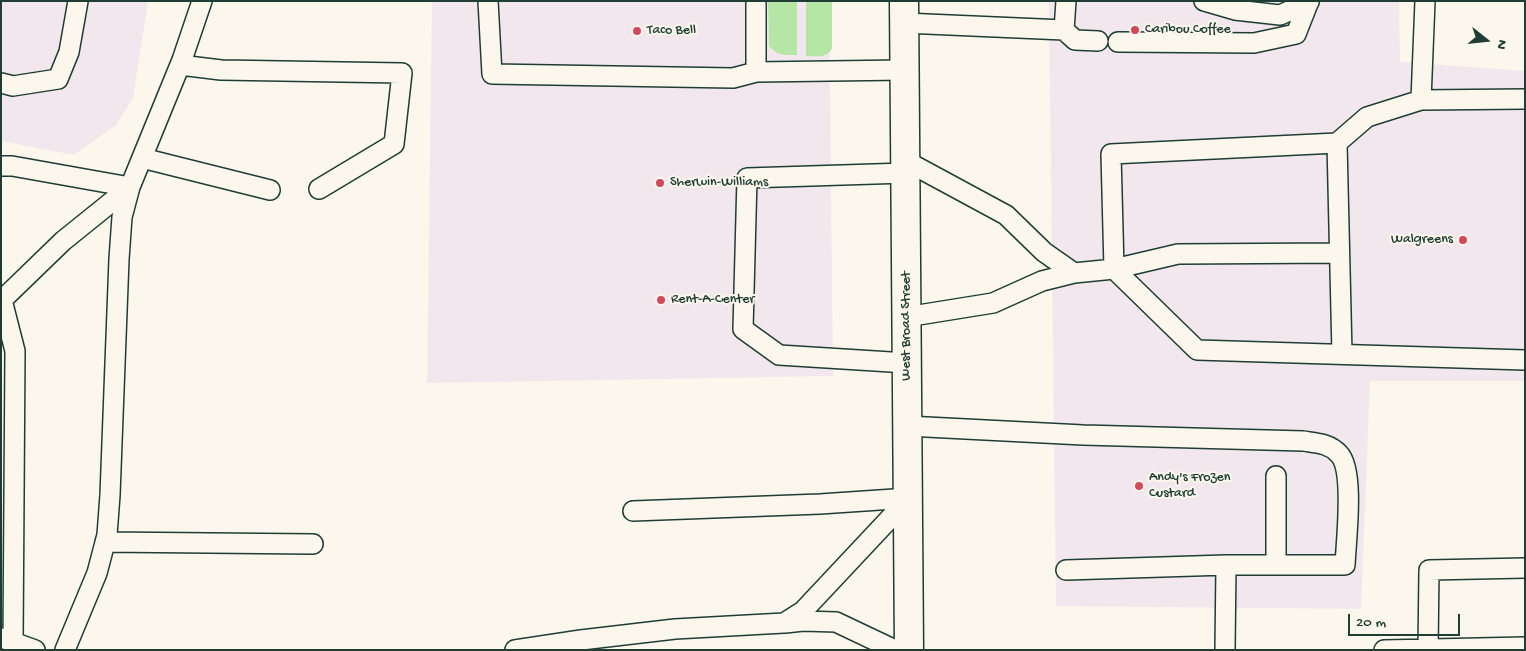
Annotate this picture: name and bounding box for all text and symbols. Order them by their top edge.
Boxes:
north arrow [1461,15,1511,65]
place label: Caribou Coffee [1145,22,1231,38]
place label: Taco Bell [647,23,696,39]
marker: Caribou Coffee [1129,24,1141,36]
marker: Taco Bell [631,25,643,37]
text: N [1491,38,1510,51]
place label: Sherwin-Williams [670,175,768,191]
marker: Sherwin-Williams [654,177,666,189]
place label: Walgreens [1391,232,1453,248]
marker: Walgreens [1457,234,1469,246]
street label: West Broad Street [899,271,915,381]
place label: Rent-A-Center [671,292,754,308]
marker: Rent-A-Center [655,294,667,306]
place label: Andy's Frozen Custard [1149,470,1230,502]
marker: Andy's Frozen Custard [1133,480,1145,492]
scale bar [1351,604,1464,636]
text: 20 m [1356,614,1386,632]

